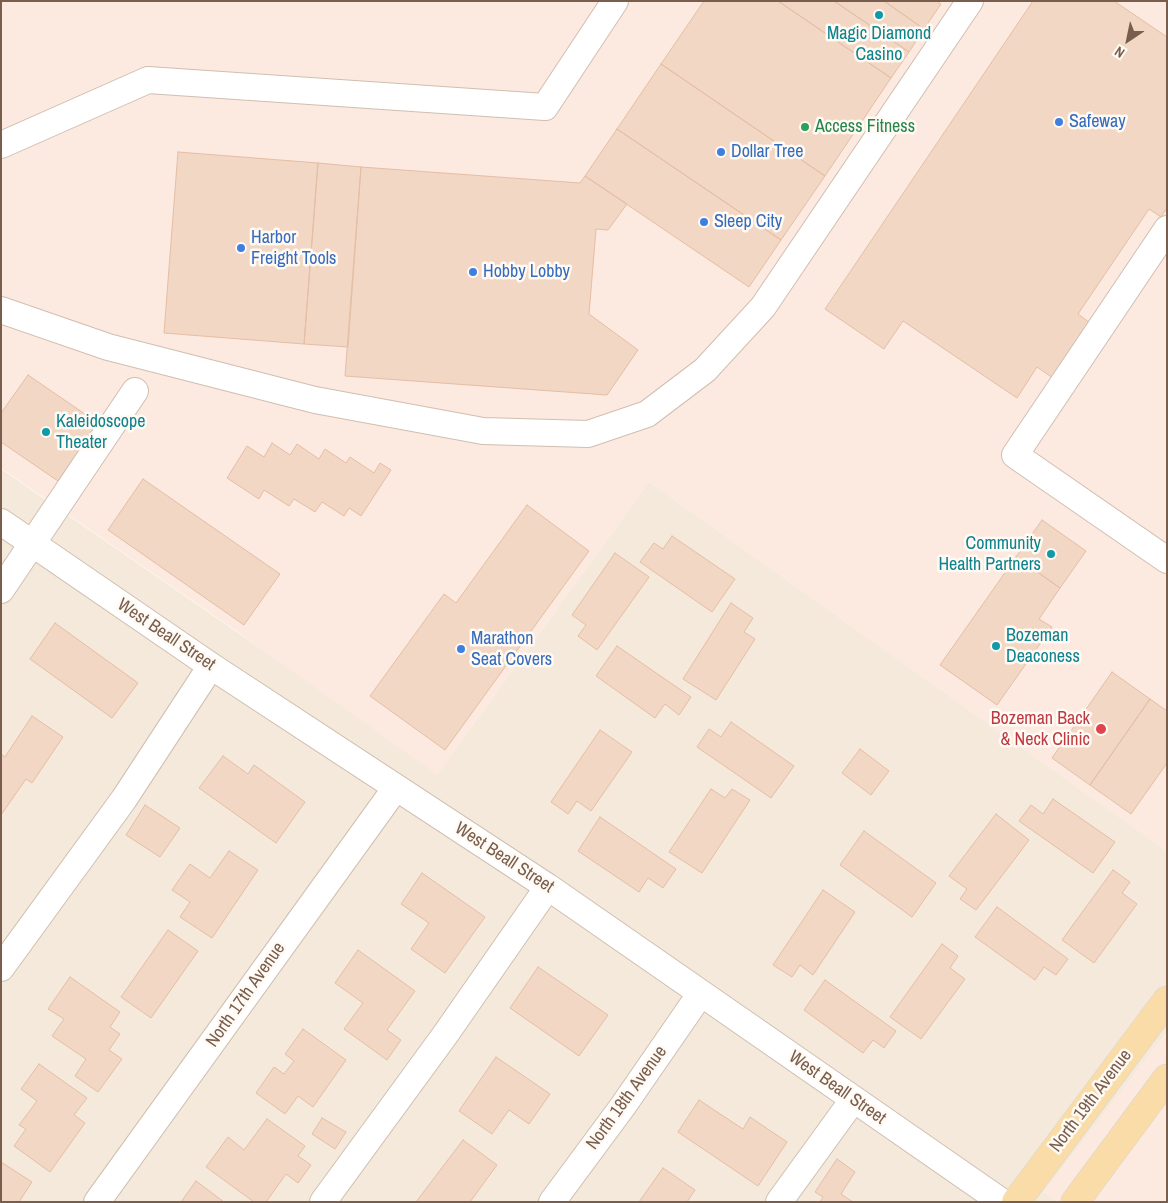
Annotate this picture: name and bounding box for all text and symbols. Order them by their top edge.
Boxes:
marker: Magic Diamond Casino [873,9,885,21]
north arrow [1103,15,1153,65]
place label: Magic Diamond Casino [827,23,931,66]
text: N [1111,43,1128,62]
place label: Safeway [1069,111,1126,133]
place label: Access Fitness [815,116,915,138]
marker: Safeway [1053,116,1065,128]
marker: Access Fitness [799,121,811,133]
place label: Dollar Tree [731,141,803,163]
marker: Dollar Tree [715,146,727,158]
place label: Sleep City [714,211,782,233]
marker: Sleep City [698,216,710,228]
place label: Harbor Freight Tools [251,227,336,270]
marker: Harbor Freight Tools [235,242,247,254]
place label: Hobby Lobby [483,261,570,283]
marker: Hobby Lobby [467,266,479,278]
place label: Kaleidoscope Theater [56,411,145,454]
marker: Kaleidoscope Theater [40,426,52,438]
place label: Community Health Partners [938,533,1041,576]
marker: Community Health Partners [1045,548,1057,560]
street label: West Beall Street [113,594,219,676]
place label: Bozeman Deaconess [1006,625,1080,668]
place label: Marathon Seat Covers [471,628,552,670]
marker: Bozeman Deaconess [990,640,1002,652]
marker: Marathon Seat Covers [455,643,467,655]
place label: Bozeman Back & Neck Clinic [991,708,1090,751]
marker: Bozeman Back & Neck Clinic [1094,722,1108,736]
street label: West Beall Street [450,818,558,898]
street label: North 17th Avenue [202,938,290,1052]
street label: North 18th Avenue [582,1042,672,1154]
street label: North 19th Avenue [1045,1045,1137,1157]
street label: West Beall Street [784,1047,890,1129]

